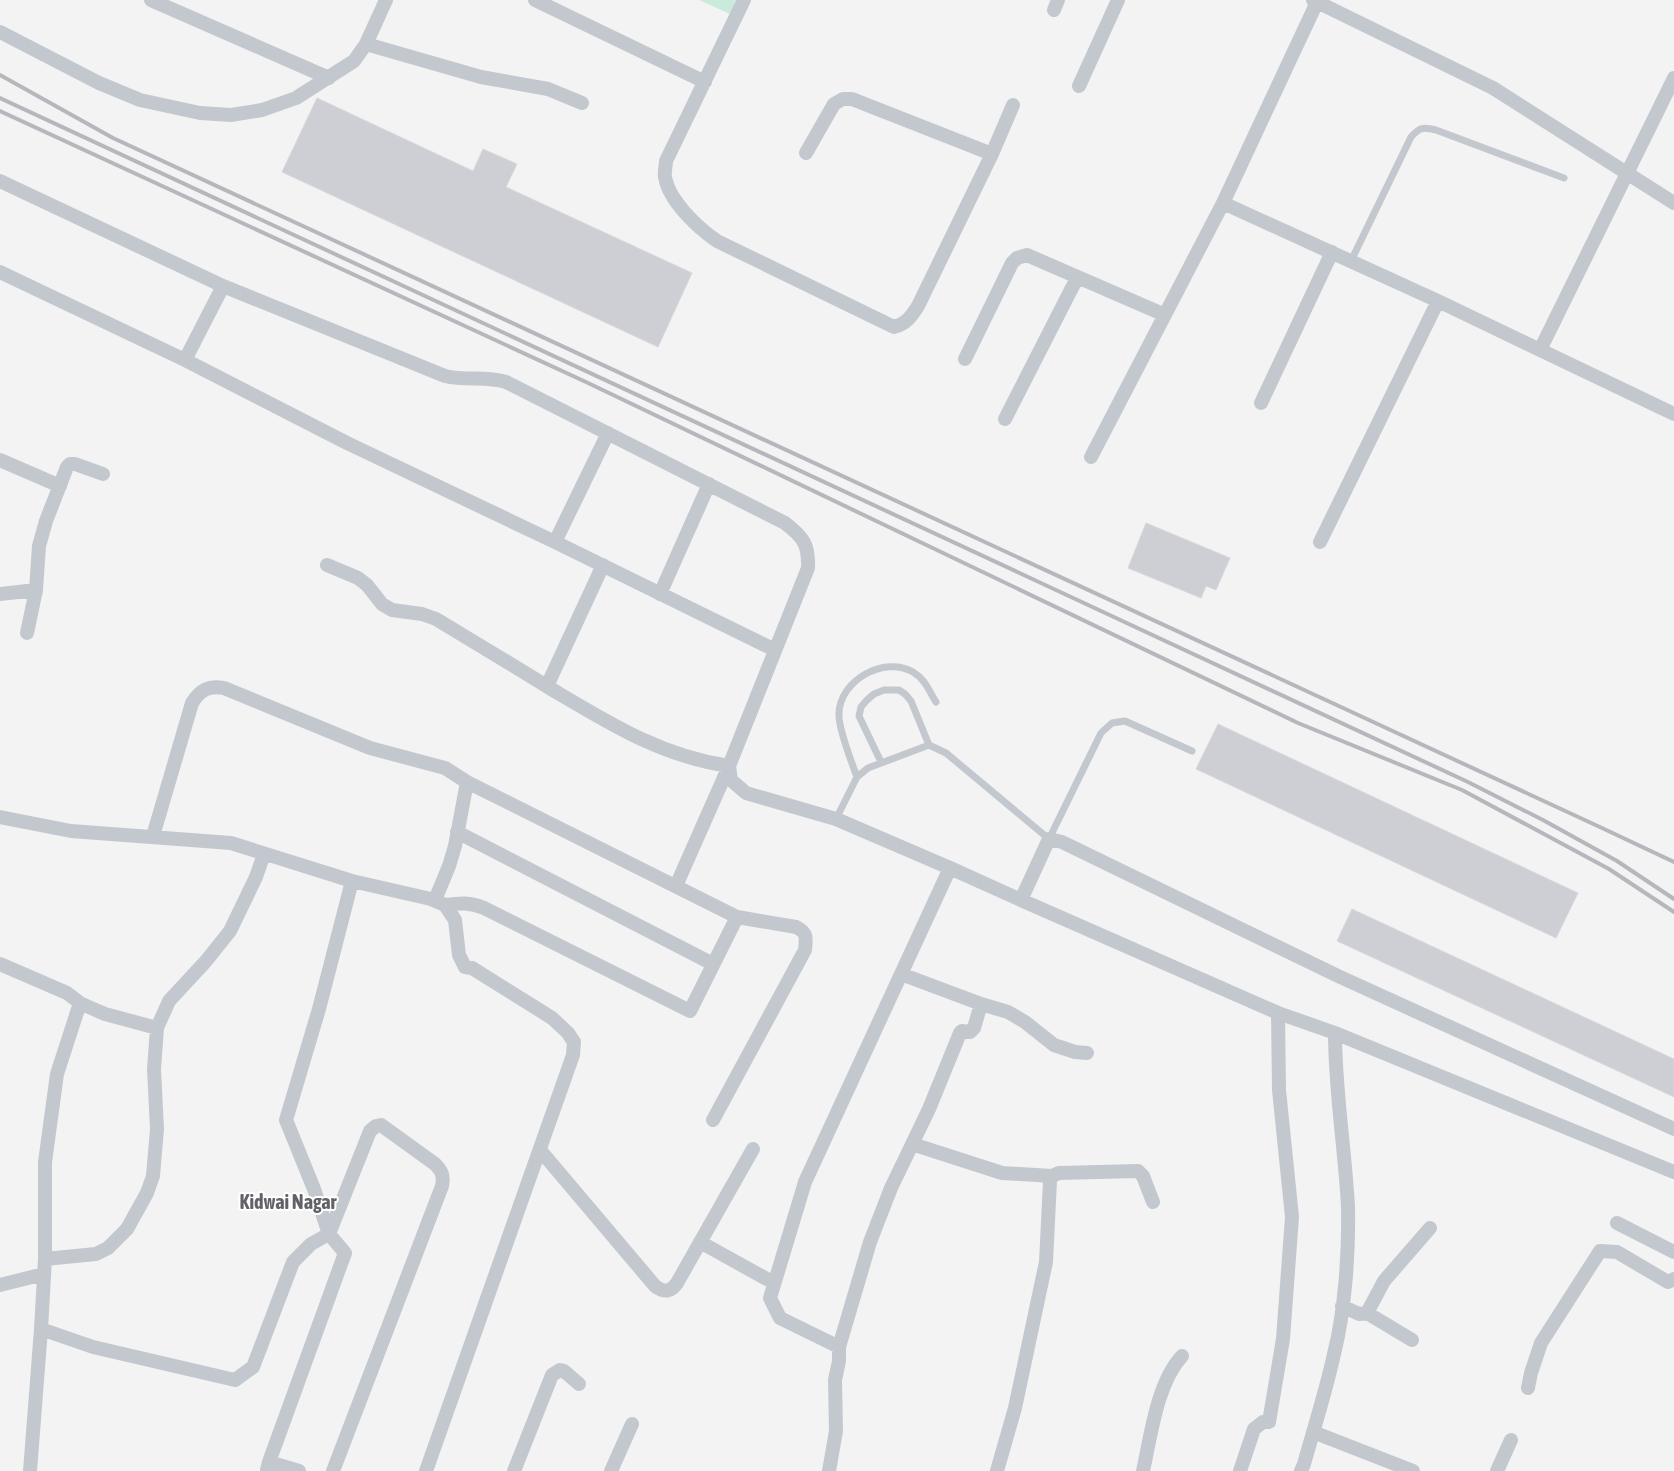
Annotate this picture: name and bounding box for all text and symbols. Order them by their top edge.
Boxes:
district label: Kidwai Nagar [240,1190,337,1213]

